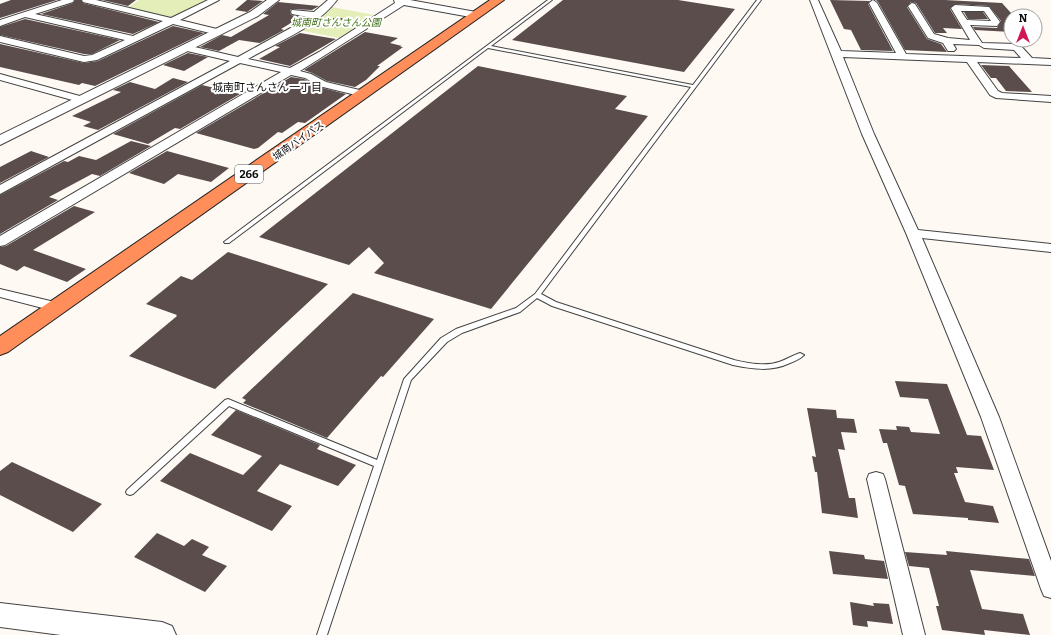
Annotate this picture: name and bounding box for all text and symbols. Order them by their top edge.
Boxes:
north arrow [1003,8,1043,48]
text: N [1019,12,1028,25]
park label: 城南町さんさん公園 [291,17,383,29]
district label: 城南町さんさん一丁目 [212,81,322,94]
street label: 城南バイパス [271,119,327,163]
road number: 266 [235,165,263,183]

